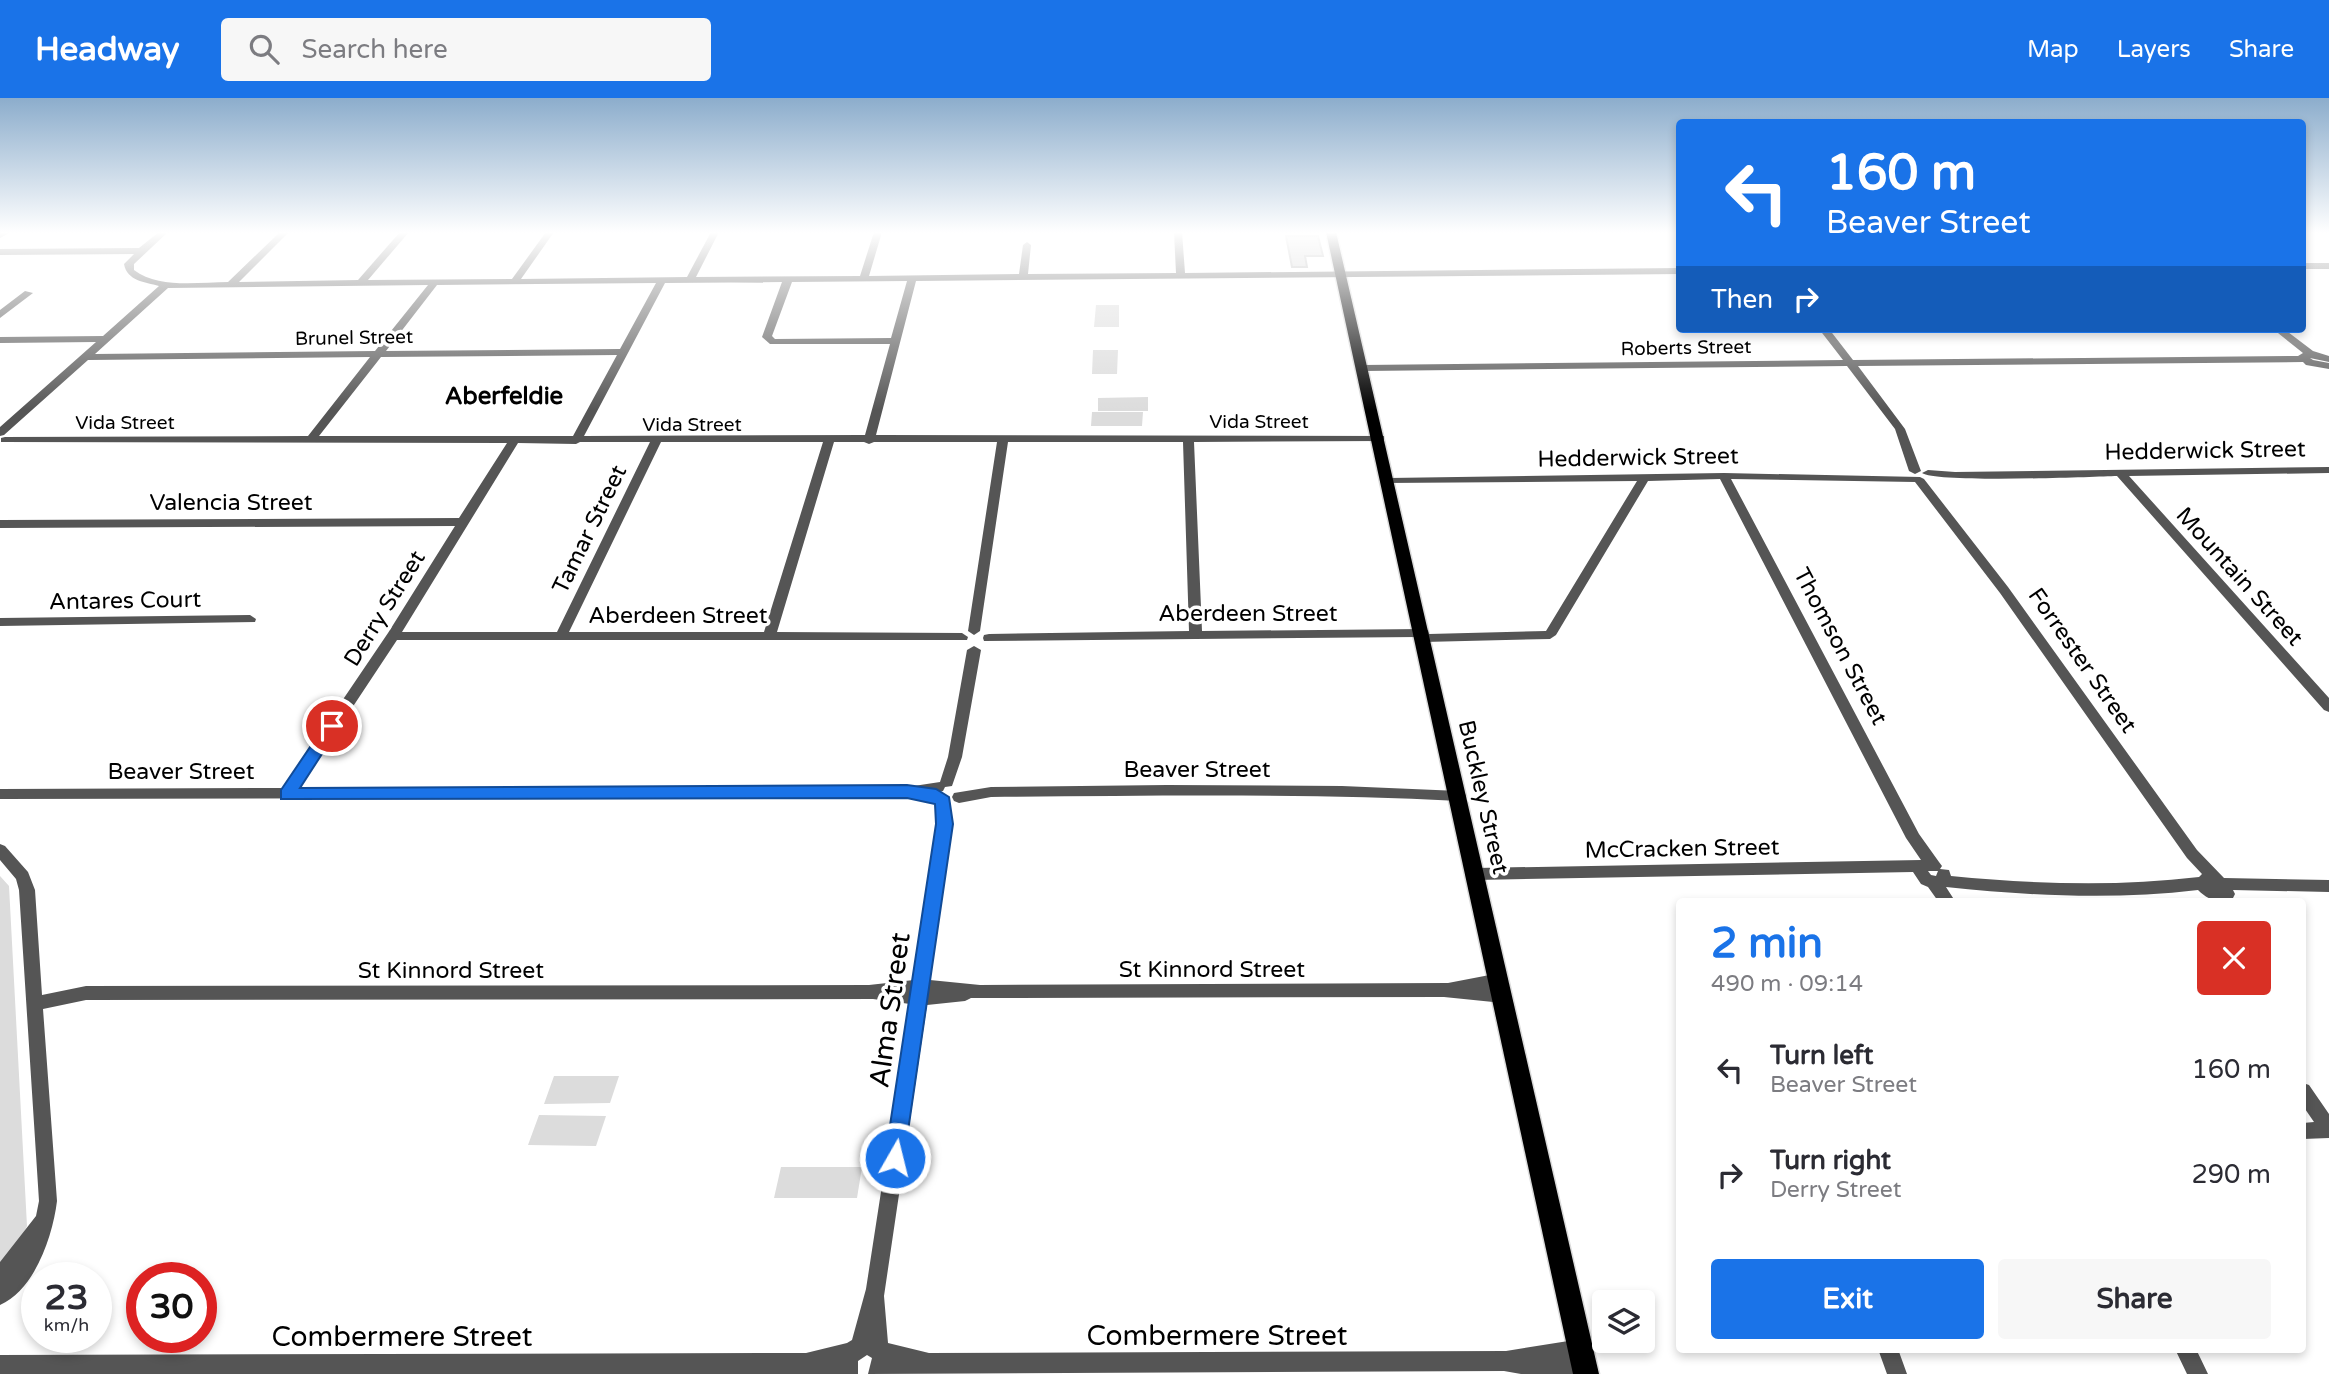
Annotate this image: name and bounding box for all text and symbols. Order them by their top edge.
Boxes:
search box [221,18,711,81]
text: Headway [35,30,179,69]
icon: search [245,30,283,68]
text: Search here [301,34,448,65]
text: Map [2027,35,2079,64]
text: Layers [2117,35,2191,64]
text: Share [2229,35,2294,64]
text: 160 m [1826,144,1976,203]
icon: left [1711,147,1802,238]
text: Beaver Street [1826,204,2031,242]
icon: right [1787,280,1825,318]
text: Then [1711,284,1773,315]
street label: Brunel Street [295,326,413,350]
street label: Roberts Street [1620,336,1752,360]
district label: Aberfeldie [445,382,564,411]
street label: Vida Street [1209,411,1309,433]
street label: Vida Street [75,412,175,434]
street label: Vida Street [642,414,742,436]
street label: Hedderwick Street [2104,435,2306,467]
street label: Hedderwick Street [1537,442,1739,474]
street label: Tamar Street [547,460,633,598]
street label: Valencia Street [149,489,313,517]
street label: Mountain Street [2170,502,2309,652]
street label: Derry Street [338,545,432,672]
street label: Thomson Street [1787,563,1893,730]
street label: Forrester Street [2022,583,2143,739]
street label: Antares Court [49,586,202,616]
street label: Aberdeen Street [1158,600,1338,628]
street label: Aberdeen Street [588,602,768,630]
pin [302,696,362,756]
icon: arrive [313,707,351,745]
street label: Buckley Street [1452,717,1514,877]
street label: Beaver Street [1123,756,1271,784]
street label: Beaver Street [107,758,255,786]
street label: McCracken Street [1584,833,1780,865]
text: 2 min [1711,918,1823,969]
button: close [2197,921,2271,995]
street label: Alma Street [862,930,918,1090]
street label: St Kinnord Street [1119,956,1305,984]
street label: St Kinnord Street [358,957,544,985]
text: 490 m · 09:14 [1711,970,1863,998]
text: Turn left [1770,1040,1873,1071]
icon: left [1711,1051,1749,1089]
text: 160 m [2191,1054,2271,1085]
text: Beaver Street [1770,1071,1917,1099]
position arrow [858,1121,932,1195]
text: Turn right [1770,1145,1891,1176]
icon: right [1711,1156,1749,1194]
text: 290 m [2191,1159,2271,1190]
text: Derry Street [1770,1176,1902,1204]
button: Exit [1711,1259,1984,1339]
button: Share [1998,1259,2271,1339]
speed limit sign: 30 [126,1262,217,1353]
text: 23 [45,1277,88,1319]
map controls [1592,1290,1655,1353]
button: layers [1592,1290,1655,1353]
text: km/h [44,1314,89,1336]
street label: Combermere Street [1087,1319,1348,1353]
street label: Combermere Street [272,1320,533,1354]

